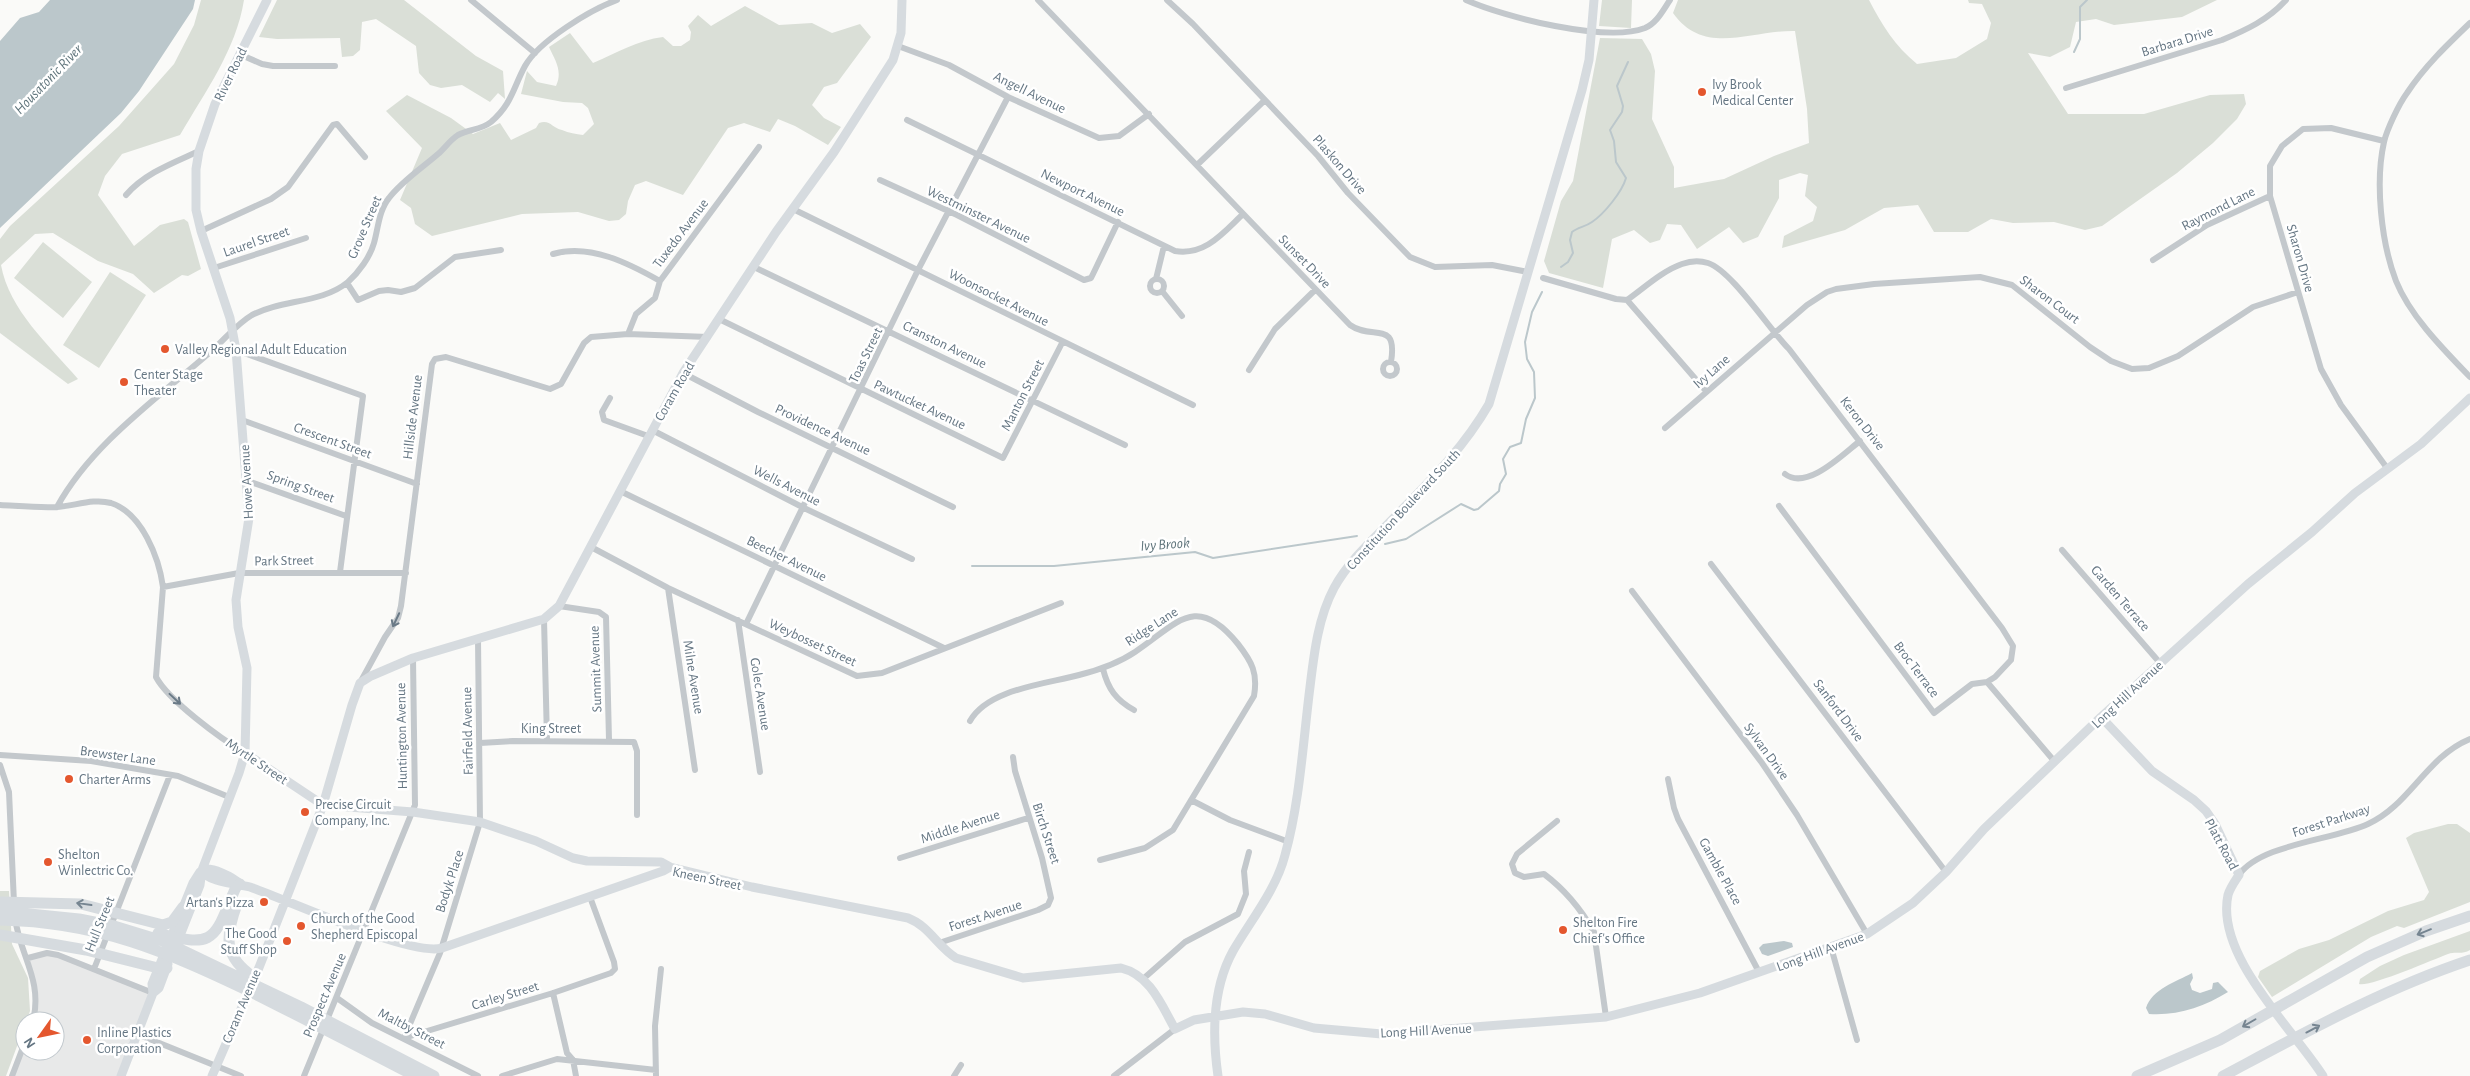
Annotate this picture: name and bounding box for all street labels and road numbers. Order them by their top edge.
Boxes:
street label: Barbara Drive [2140,24,2215,59]
street label: River Road [212,45,250,104]
street label: Angell Avenue [991,69,1068,116]
street label: Plaskon Drive [1310,132,1369,197]
street label: Newport Avenue [1039,167,1127,219]
street label: Westminster Avenue [925,184,1033,246]
street label: Raymond Lane [2179,184,2257,233]
street label: Grove Street [345,193,385,261]
street label: Tuxedo Avenue [650,196,711,271]
street label: Sharon Drive [2284,223,2316,294]
street label: Laurel Street [221,224,292,260]
street label: Sunset Drive [1275,232,1333,291]
street label: Woonsocket Avenue [946,267,1051,329]
street label: Sharon Court [2017,273,2082,327]
street label: Cranston Avenue [900,319,989,371]
street label: Toas Street [847,325,886,385]
street label: Ivy Lane [1691,352,1733,391]
street label: Manton Street [999,357,1047,433]
street label: Coram Road [652,360,697,423]
street label: Hillside Avenue [401,374,425,460]
street label: Pawtucket Avenue [871,377,968,432]
street label: Keron Drive [1837,394,1887,453]
street label: Providence Avenue [773,402,872,458]
street label: Crescent Street [292,420,374,462]
street label: Howe Avenue [238,444,256,520]
street label: Constitution Boulevard South [1344,447,1463,573]
street label: Wells Avenue [751,463,822,509]
street label: Spring Street [265,468,337,506]
street label: Beecher Avenue [744,534,829,584]
street label: Park Street [254,553,314,569]
street label: Garden Terrace [2088,563,2152,634]
street label: Ridge Lane [1123,605,1180,649]
street label: Weybosset Street [767,617,859,670]
street label: Summit Avenue [587,625,605,713]
street label: Milne Avenue [680,639,706,715]
street label: Broc Terrace [1891,639,1942,700]
street label: Golec Avenue [747,657,773,732]
street label: Long Hill Avenue [2089,658,2166,731]
street label: Sanford Drive [1810,677,1866,744]
street label: Huntington Avenue [394,682,410,790]
street label: Fairfield Avenue [460,687,476,775]
street label: Sylvan Drive [1741,721,1791,783]
street label: King Street [521,722,582,736]
street label: Myrtle Street [223,736,290,788]
street label: Brewster Lane [79,744,157,768]
street label: Birch Street [1030,801,1063,866]
street label: Forest Parkway [2291,802,2372,840]
street label: Middle Avenue [919,808,1001,846]
street label: Platt Road [2202,816,2241,873]
street label: Gamble Place [1696,836,1744,907]
street label: Bodyk Place [433,848,467,914]
street label: Kneen Street [671,865,743,893]
street label: Hull Street [82,894,118,954]
street label: Forest Avenue [947,898,1024,934]
street label: Long Hill Avenue [1775,930,1866,974]
street label: Prospect Avenue [301,951,349,1040]
street label: Coram Avenue [220,967,264,1045]
street label: Carley Street [470,979,541,1013]
street label: Maltby Street [376,1006,448,1052]
street label: Long Hill Avenue [1380,1022,1472,1040]

